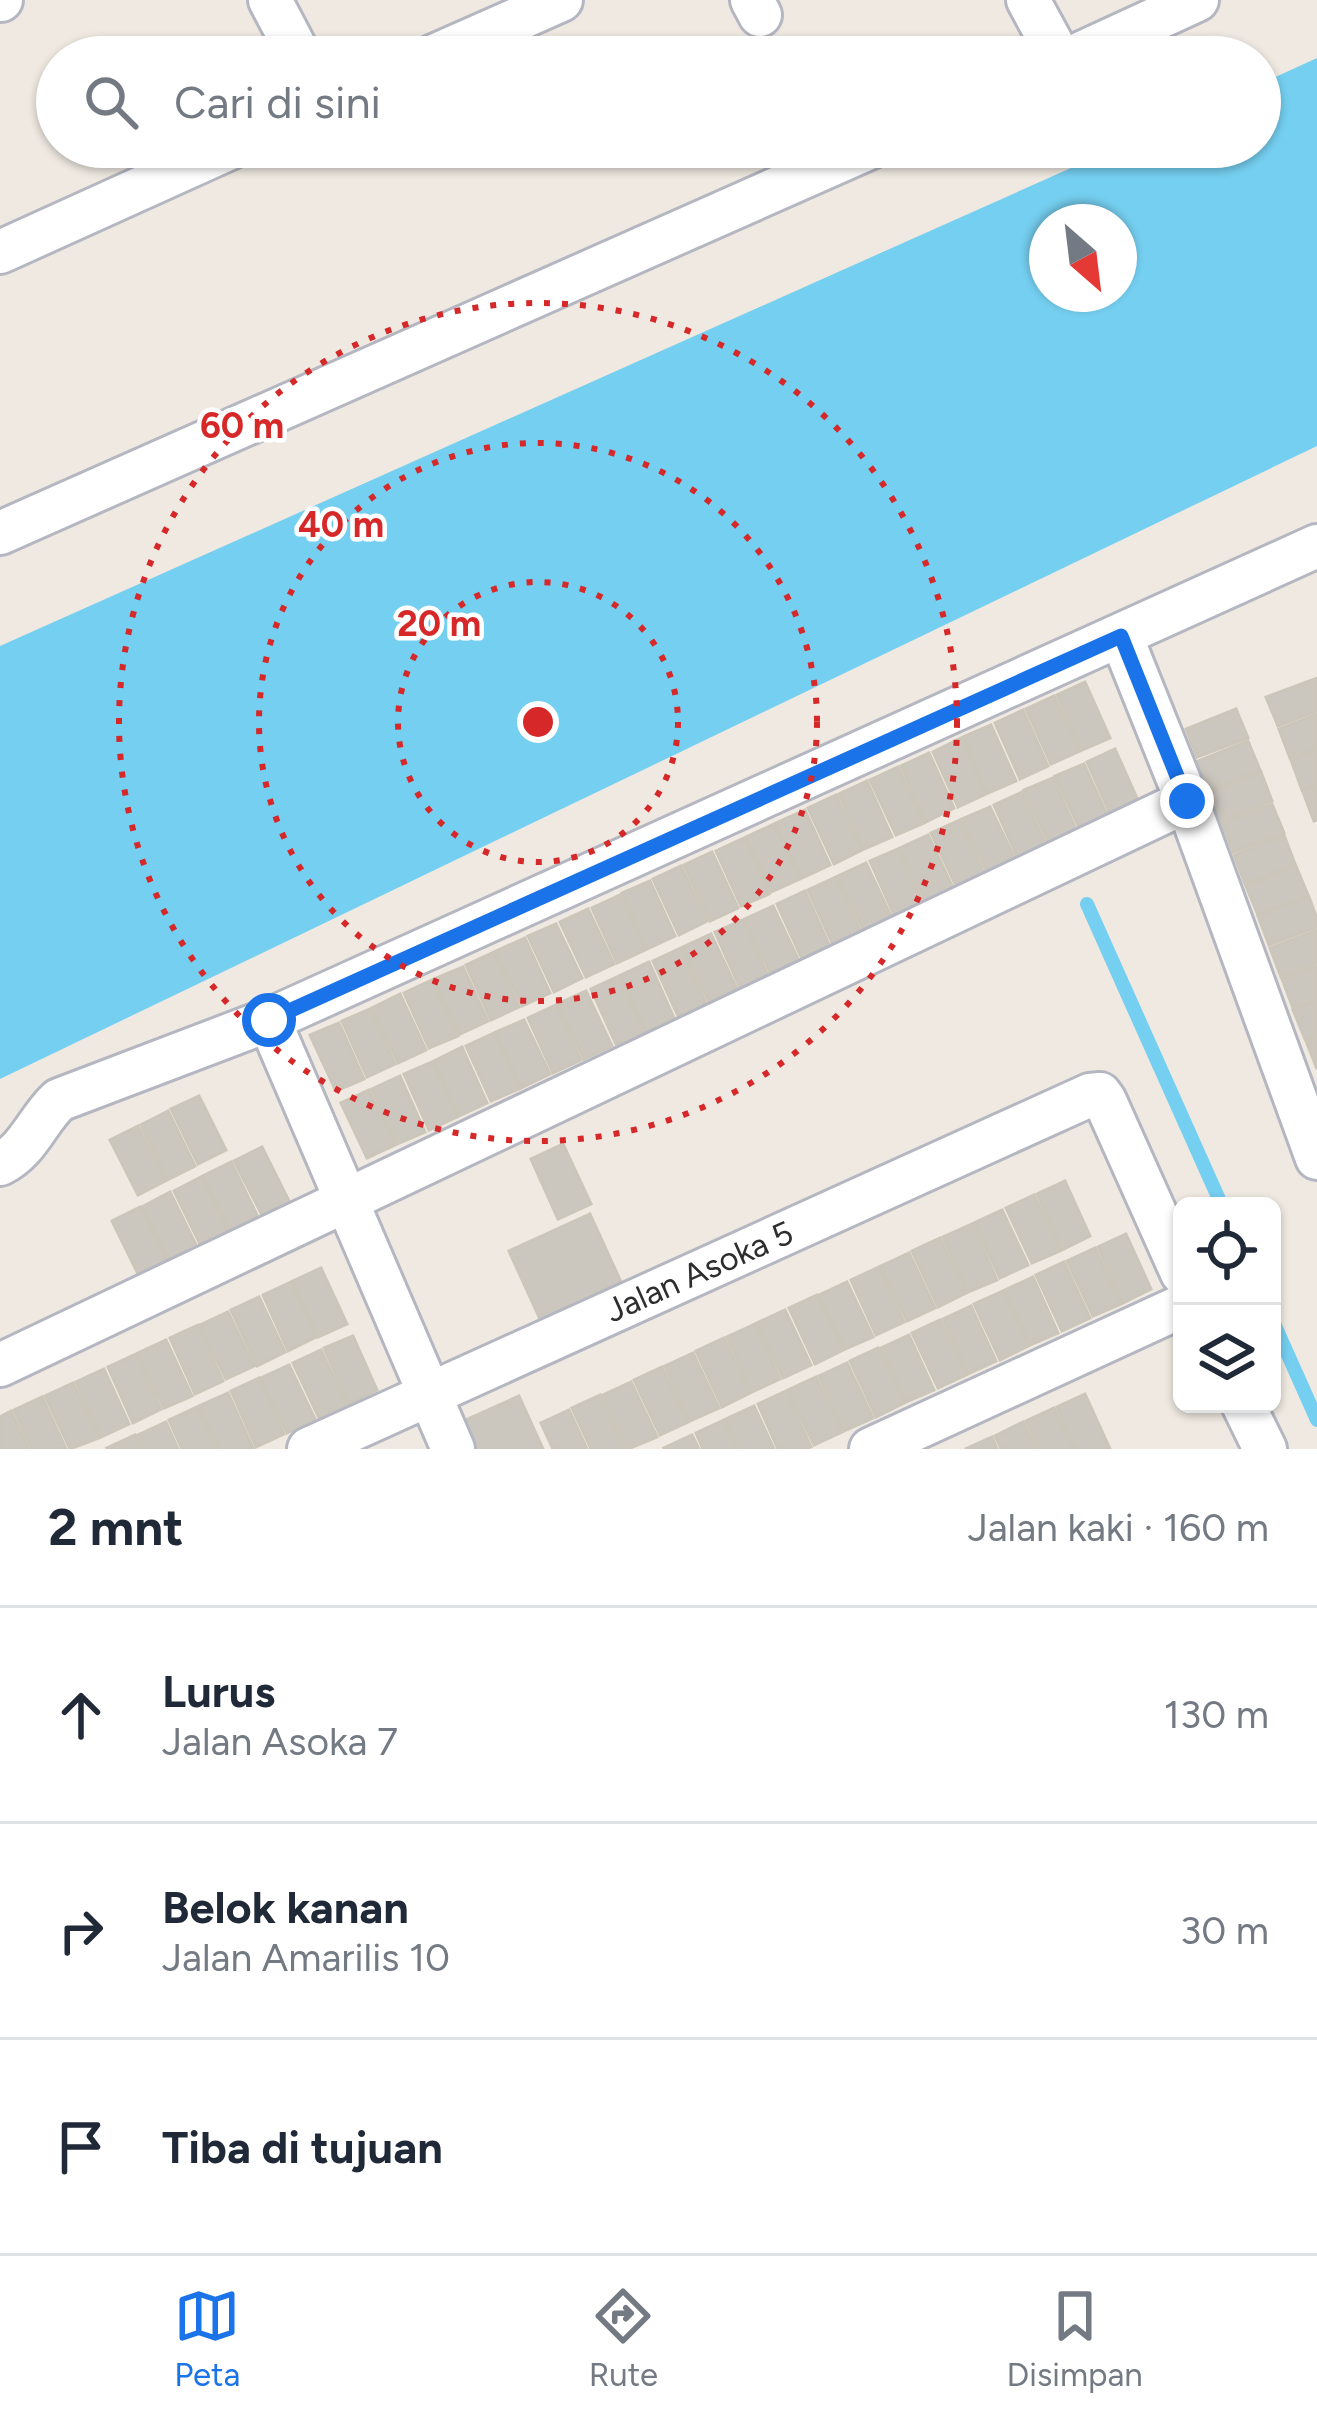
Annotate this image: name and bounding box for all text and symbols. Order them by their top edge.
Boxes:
search box [36,36,1281,168]
icon: search [78,69,144,135]
text: Cari di sini [174,75,381,129]
north arrow [1029,204,1137,312]
text: 60 m [200,404,284,447]
text: 40 m [298,503,384,546]
text: 20 m [397,602,481,645]
centre of rings [517,701,559,743]
route end [1160,774,1214,828]
route start [242,993,296,1047]
map controls [1173,1197,1281,1413]
button: locate [1173,1197,1281,1305]
street label: Jalan Asoka 5 [599,1213,799,1330]
button: layers [1173,1305,1281,1413]
text: 2 mnt [48,1497,184,1558]
text: Jalan kaki · 160 m [968,1504,1269,1551]
text: Lurus [162,1664,275,1718]
icon: ahead [48,1682,114,1748]
text: 130 m [1164,1691,1269,1738]
text: Jalan Asoka 7 [162,1718,398,1765]
text: Belok kanan [162,1880,409,1934]
icon: right [48,1898,114,1964]
text: 30 m [1180,1907,1269,1954]
text: Jalan Amarilis 10 [162,1934,450,1981]
icon: arrive [48,2114,114,2180]
text: Tiba di tujuan [162,2120,443,2174]
tab: Peta [174,2283,240,2394]
tab: Rute [589,2283,658,2394]
tab: Disimpan [1007,2283,1143,2394]

